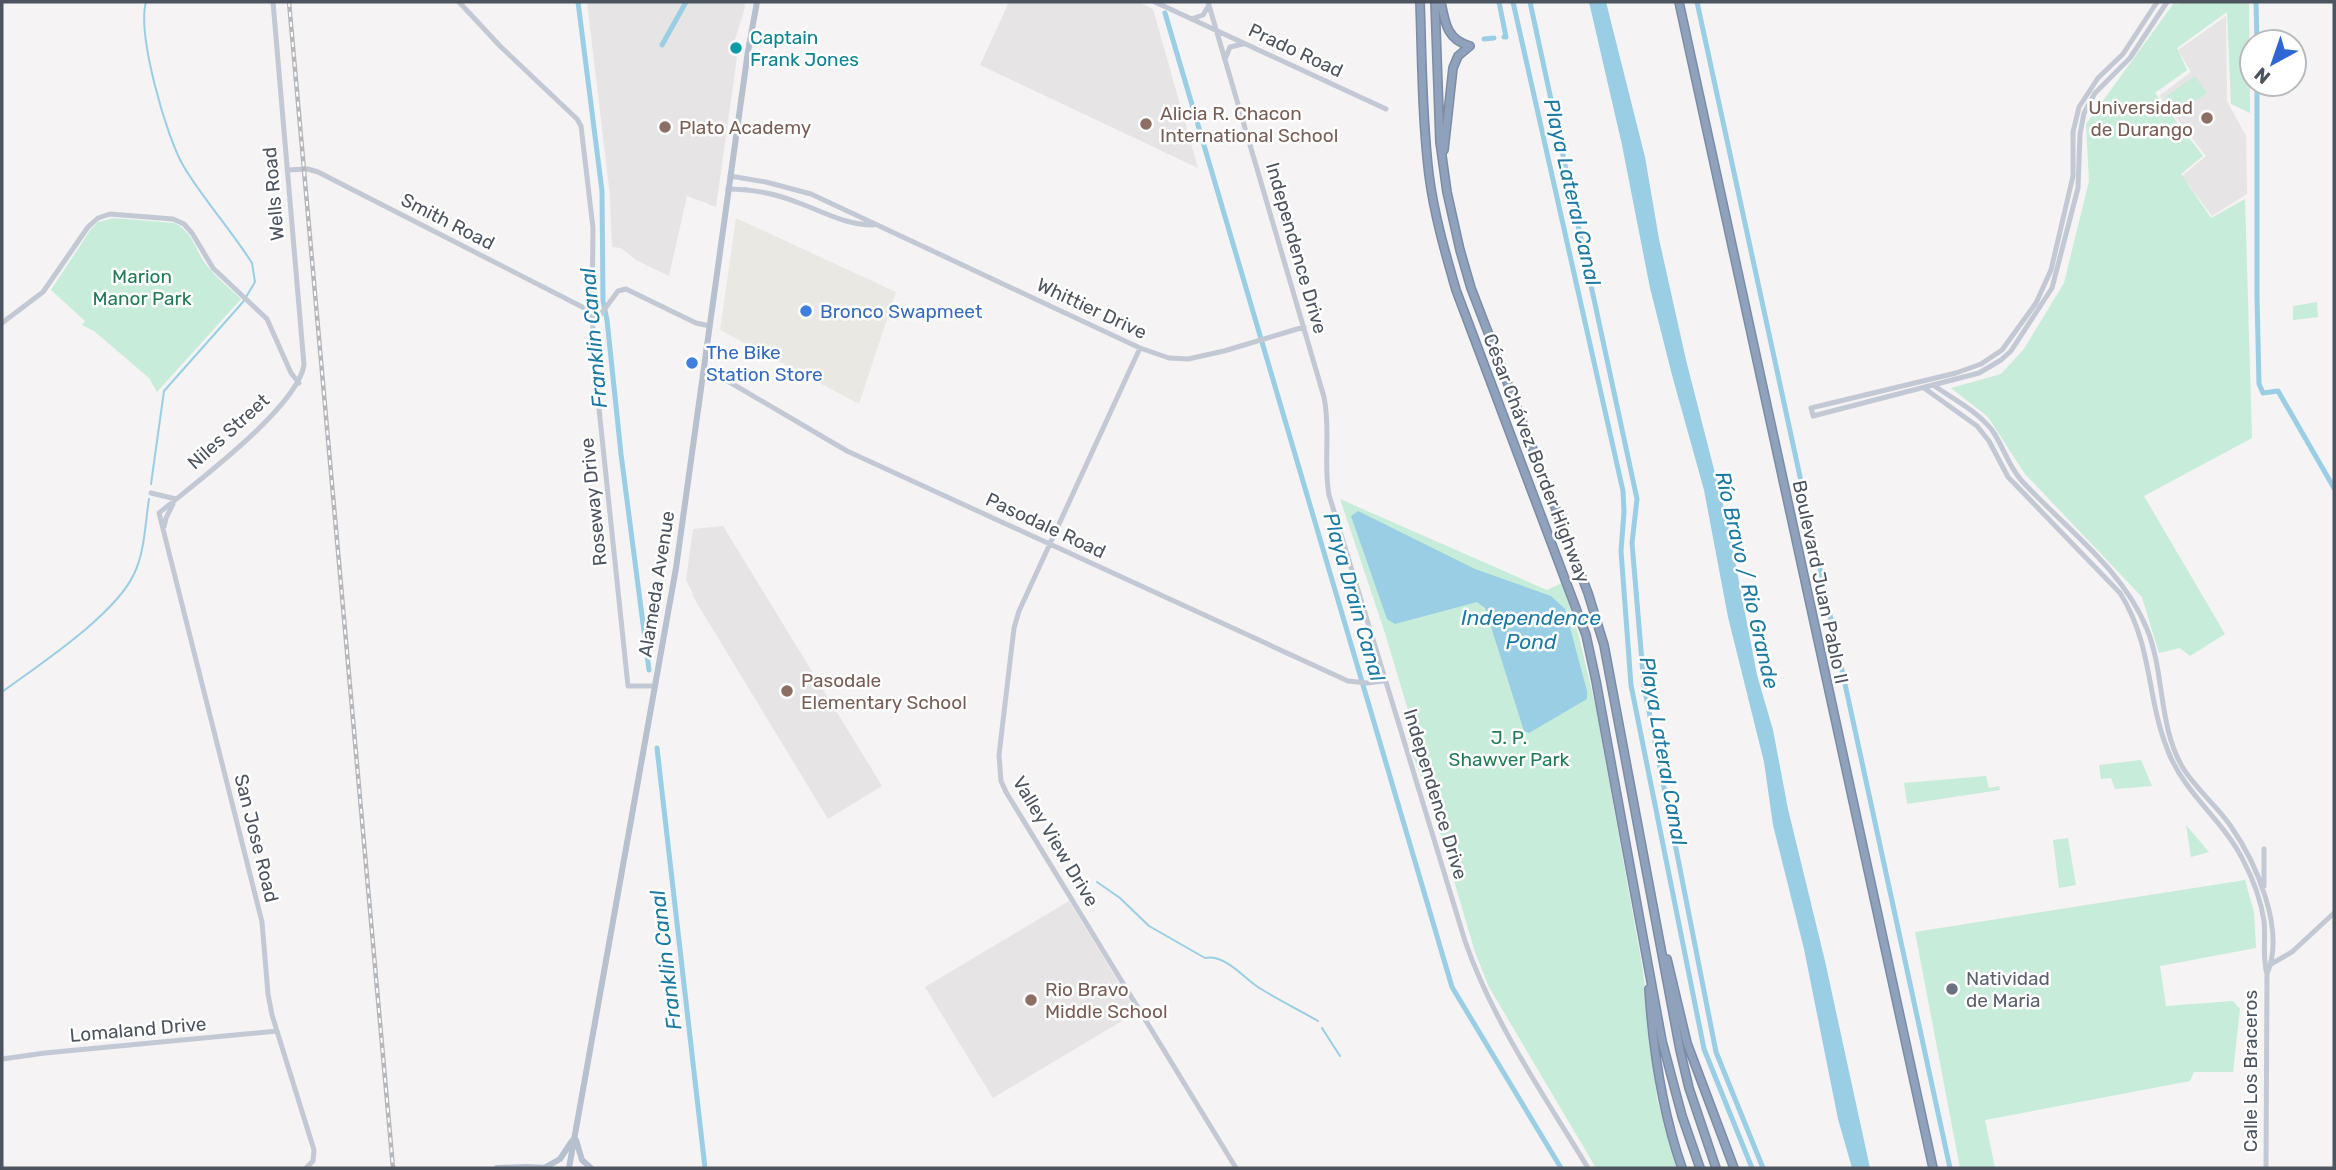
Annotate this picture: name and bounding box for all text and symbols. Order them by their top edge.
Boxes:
street label: Prado Road [1245,19,1347,82]
place label: Captain Frank Jones [750,26,859,71]
north arrow [2238,28,2308,98]
marker: Captain Frank Jones [728,40,744,56]
text: N [2250,62,2275,89]
water label: Playa Lateral Canal [1539,96,1606,289]
place label: Universidad de Durango [2088,96,2193,141]
place label: Alicia R. Chacon International School [1160,102,1338,147]
marker: Universidad de Durango [2199,110,2215,126]
place label: Plato Academy [679,116,811,139]
marker: Alicia R. Chacon International School [1138,116,1154,132]
marker: Plato Academy [657,119,673,135]
street label: Wells Road [258,146,289,242]
street label: Independence Drive [1261,160,1332,336]
street label: Smith Road [397,188,498,255]
park label: Marion Manor Park [93,265,192,310]
water label: Franklin Canal [575,266,612,409]
street label: Whittier Drive [1033,273,1150,344]
place label: Bronco Swapmeet [820,300,983,323]
marker: Bronco Swapmeet [798,303,814,319]
street label: César Chávez Border Highway [1478,330,1595,586]
place label: The Bike Station Store [706,341,823,386]
marker: The Bike Station Store [684,355,700,371]
street label: Niles Street [183,388,274,474]
street label: Roseway Drive [575,437,612,567]
water label: Río Bravo / Rio Grande [1710,469,1785,691]
street label: Boulevard Juan Pablo II [1788,478,1853,686]
street label: Pasodale Road [982,488,1109,563]
street label: Alameda Avenue [634,509,679,659]
water label: Playa Drain Canal [1318,510,1391,685]
water label: Independence Pond [1461,605,1601,654]
water label: Playa Lateral Canal [1635,655,1693,848]
place label: Pasodale Elementary School [801,669,967,714]
marker: Pasodale Elementary School [779,683,795,699]
street label: Independence Drive [1399,706,1472,882]
park label: J. P. Shawver Park [1449,726,1570,771]
street label: San Jose Road [229,772,284,905]
street label: Valley View Drive [1008,772,1104,911]
water label: Franklin Canal [644,888,686,1031]
place label: Natividad de Maria [1966,967,2050,1012]
place label: Rio Bravo Middle School [1045,978,1168,1023]
marker: Natividad de Maria [1944,981,1960,997]
street label: Calle Los Braceros [2239,990,2262,1152]
marker: Rio Bravo Middle School [1023,992,1039,1008]
street label: Lomaland Drive [69,1012,207,1047]

